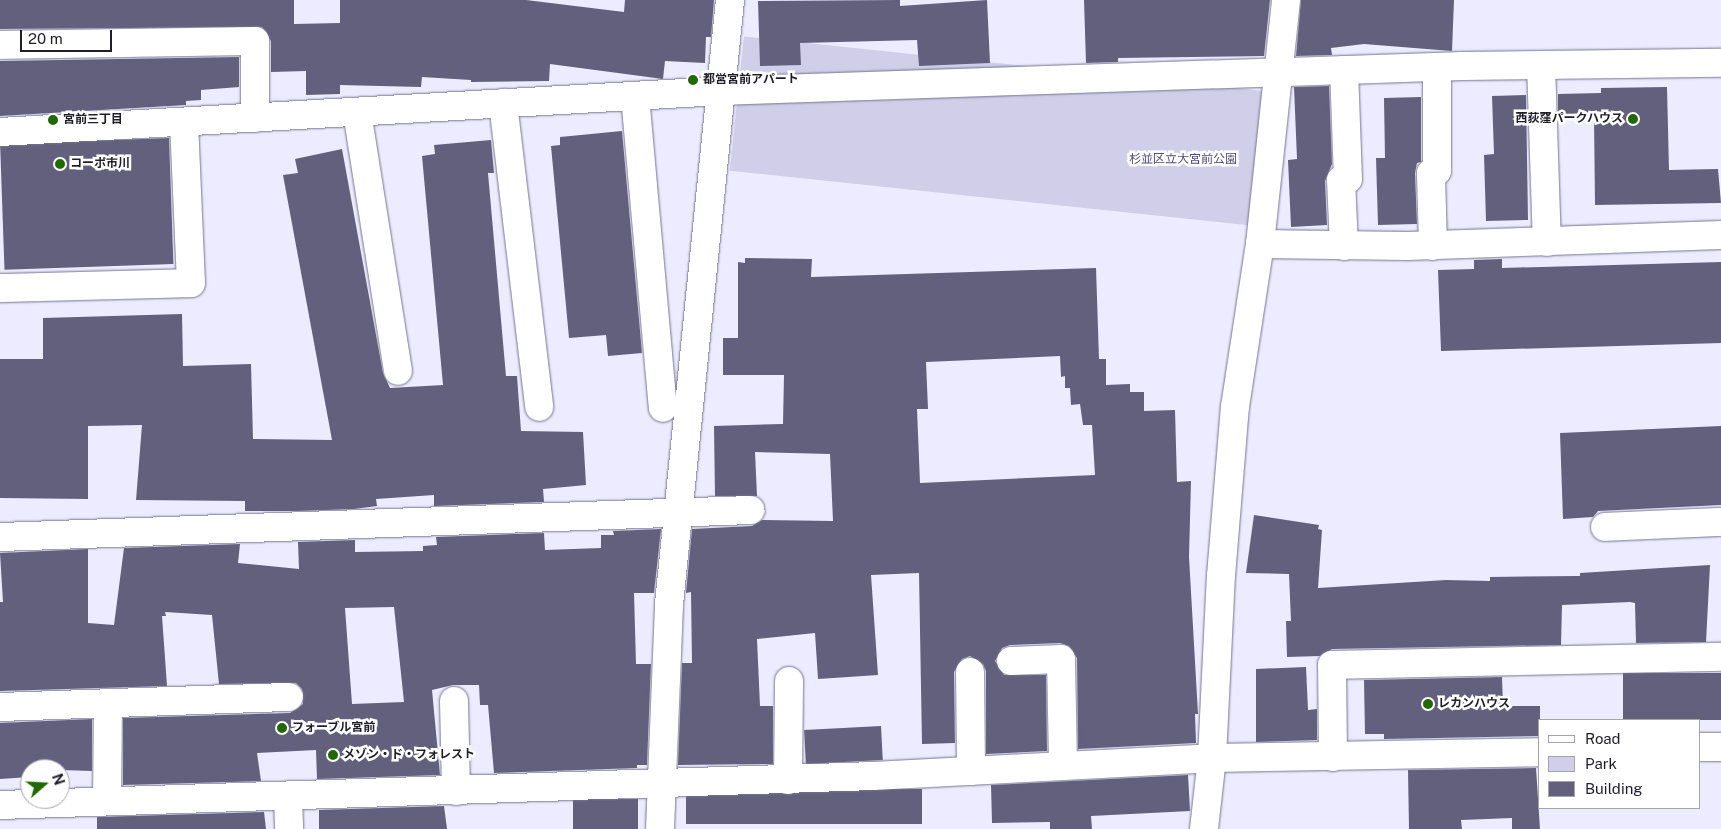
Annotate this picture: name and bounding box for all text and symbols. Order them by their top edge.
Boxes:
scale bar [22,20,115,52]
text: 20 m [28,30,63,47]
place label: 都営宮前アパート [703,73,799,87]
marker: 都営宮前アパート [687,74,699,86]
place label: 西荻窪パークハウス [1515,112,1623,126]
place label: 宮前三丁目 [63,113,123,127]
marker: 西荻窪パークハウス [1627,113,1639,125]
marker: 宮前三丁目 [47,114,59,126]
park label: 杉並区立大宮前公園 [1129,153,1237,167]
place label: コーポ市川 [70,157,130,171]
marker: コーポ市川 [54,158,66,170]
place label: レカンハウス [1438,697,1510,711]
marker: レカンハウス [1422,698,1434,710]
legend [1538,719,1701,809]
place label: フォーブル宮前 [292,721,376,735]
marker: フォーブル宮前 [276,722,288,734]
text: Road [1585,730,1621,747]
place label: メゾン・ド・フォレスト [343,748,475,762]
marker: メゾン・ド・フォレスト [327,749,339,761]
text: Park [1585,755,1617,772]
north arrow [20,759,70,809]
text: N [49,772,68,787]
text: Building [1585,780,1643,797]

